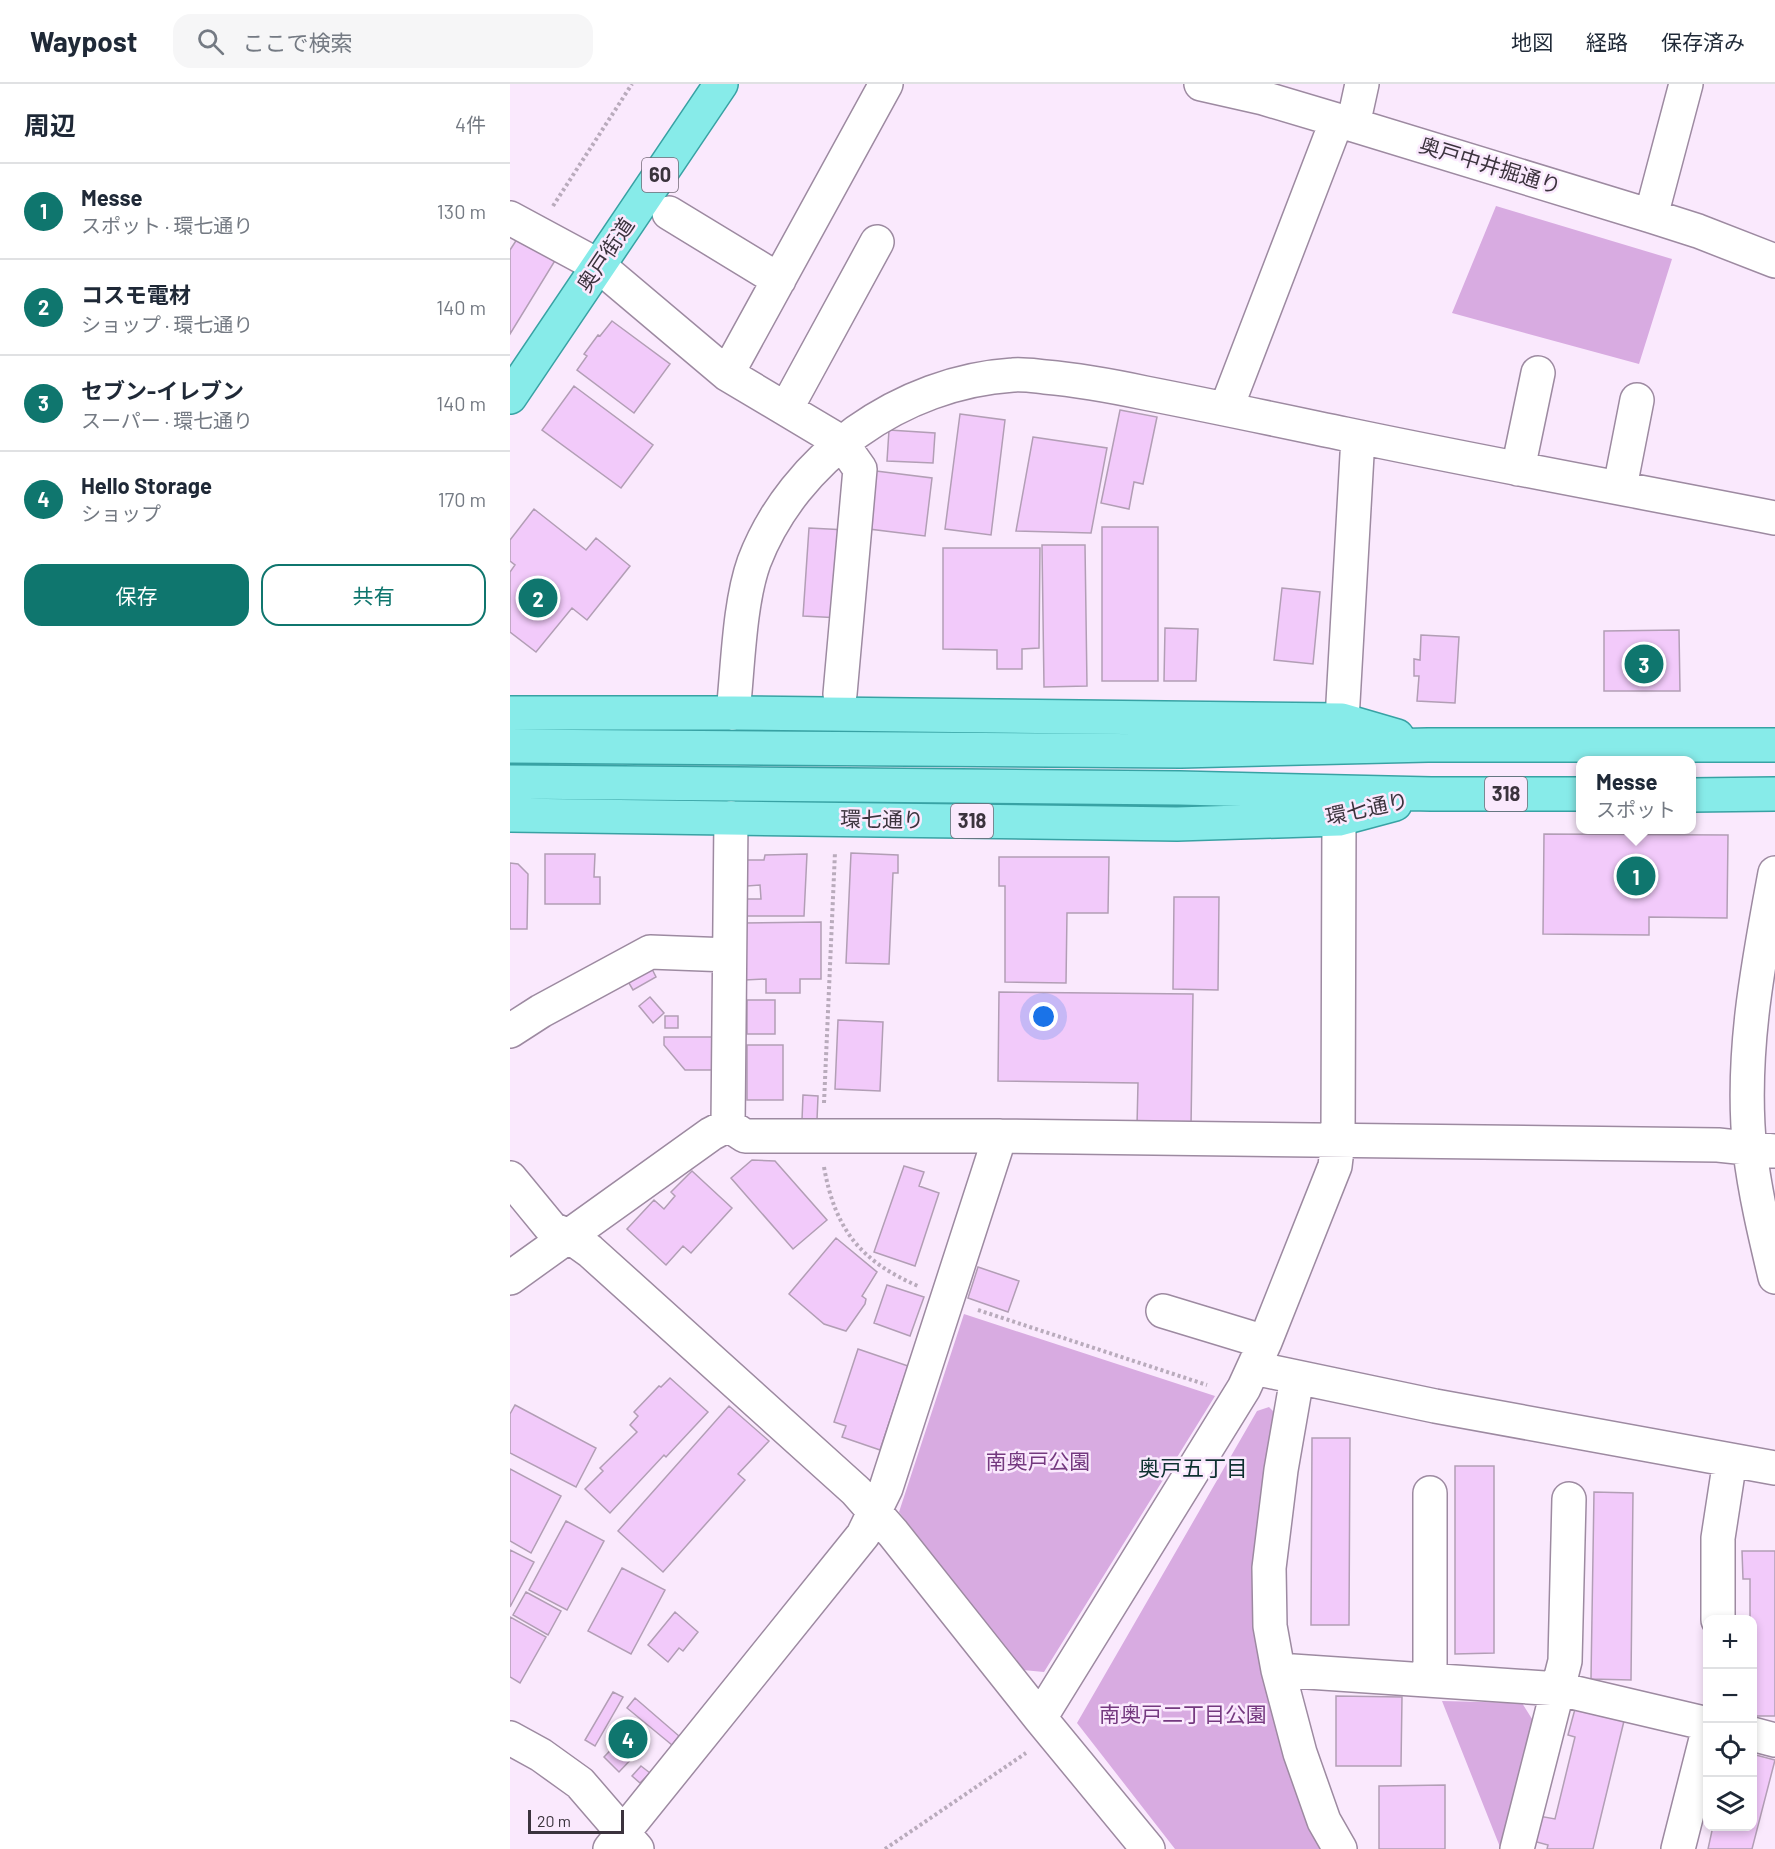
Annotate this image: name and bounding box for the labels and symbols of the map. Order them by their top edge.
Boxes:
street label: 奥戸中井掘通り [1416,131,1564,198]
road number: 60 [642,158,678,192]
street label: 奥戸街道 [571,212,639,296]
pin: 2 [519,576,558,620]
pin: 3 [1624,642,1664,686]
road number: 318 [1485,777,1527,811]
street label: 環七通り [1323,787,1410,828]
road number: 318 [951,804,993,838]
street label: 環七通り [840,805,924,832]
pin: 1 [1616,854,1656,898]
your location [1029,1002,1058,1031]
park label: 南奥戸公園 [986,1448,1091,1473]
district label: 奥戸五丁目 [1138,1454,1248,1480]
park label: 南奥戸二丁目公園 [1099,1701,1267,1726]
pin: 4 [608,1716,648,1762]
scale bar [528,1807,624,1834]

